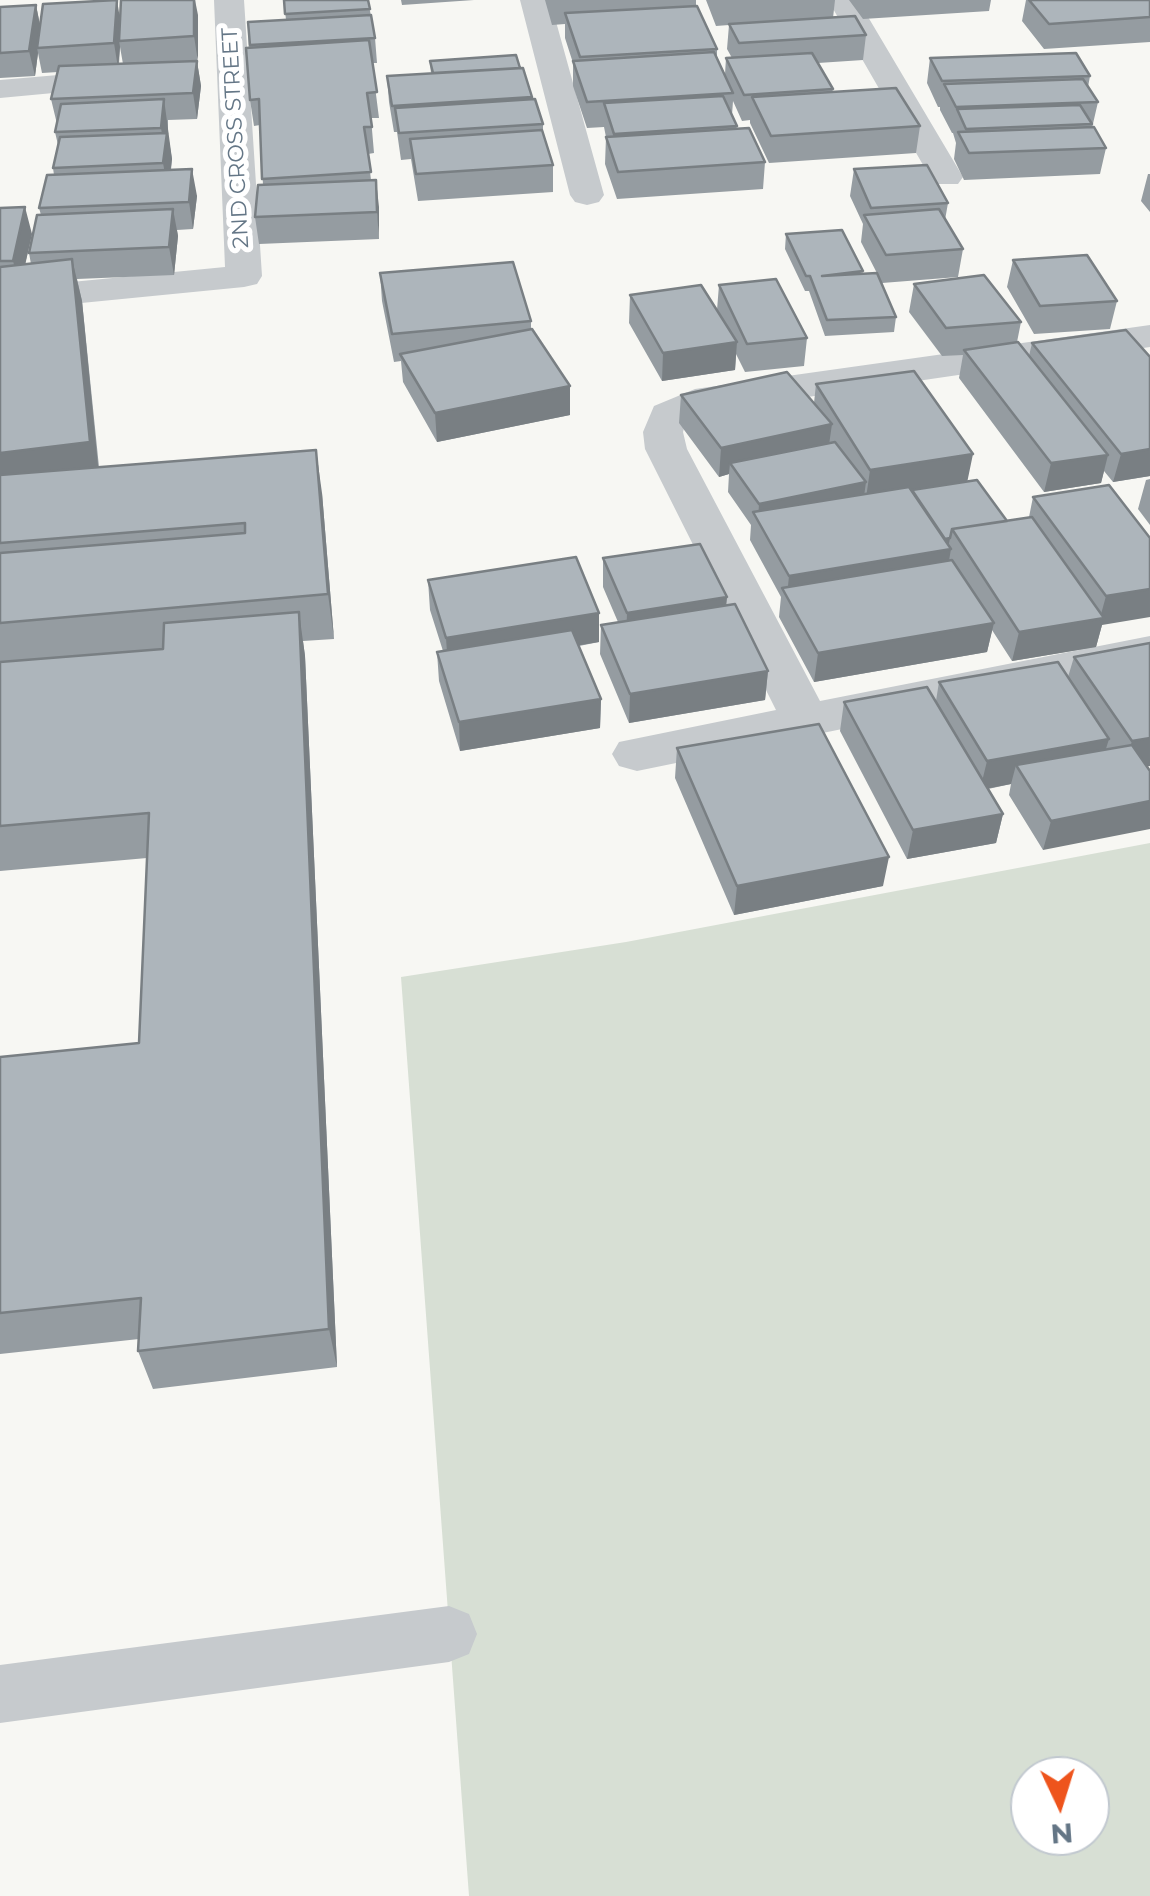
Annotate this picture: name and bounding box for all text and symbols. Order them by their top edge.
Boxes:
street label: 2ND CROSS STREET [217,27,255,249]
north arrow [1010,1756,1110,1856]
text: N [1049,1816,1074,1852]

